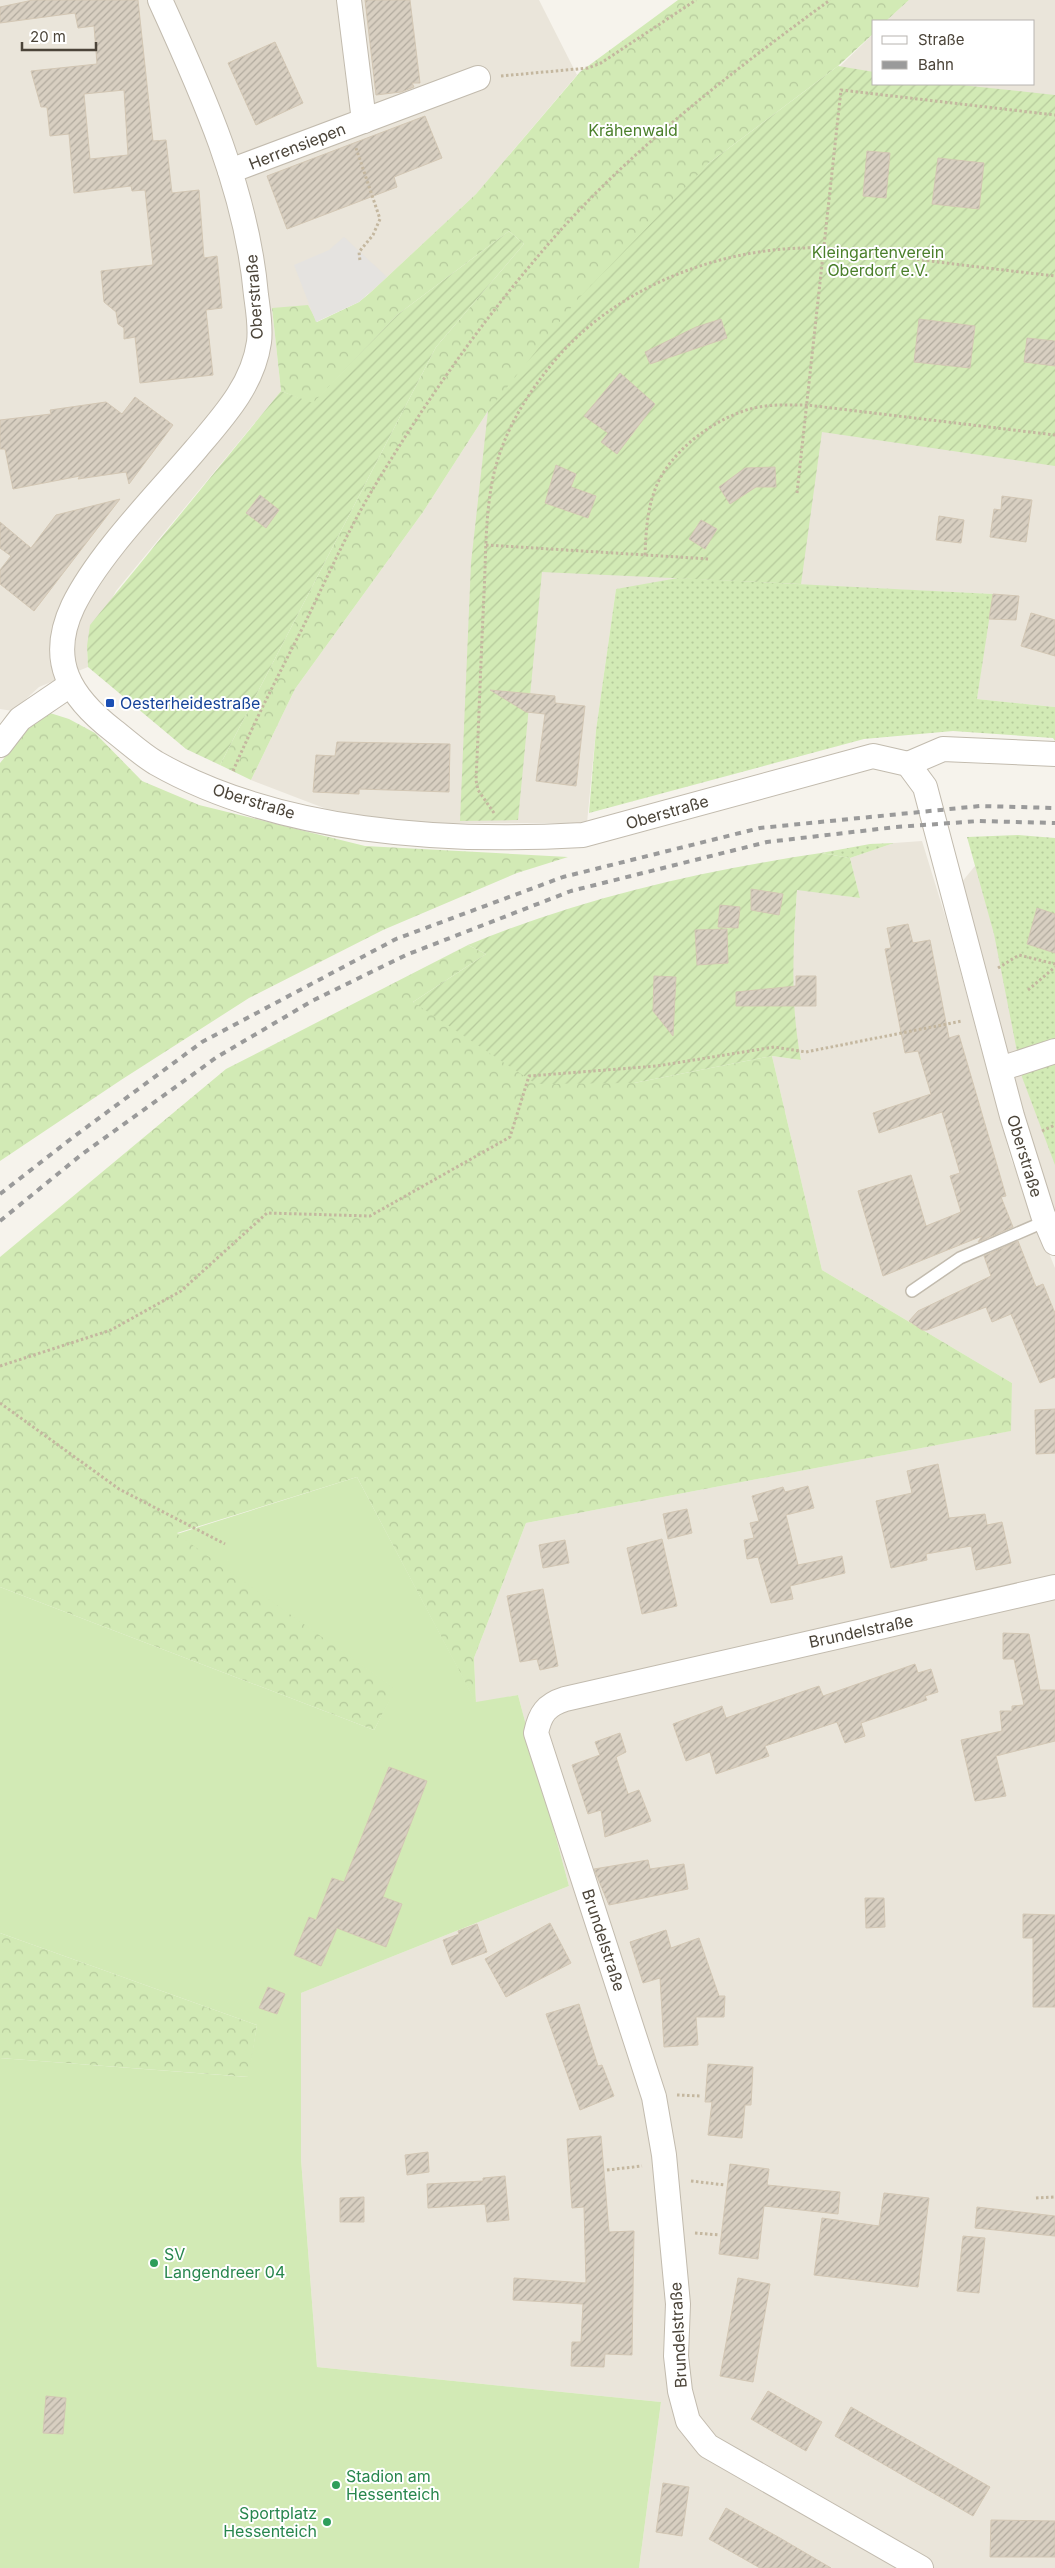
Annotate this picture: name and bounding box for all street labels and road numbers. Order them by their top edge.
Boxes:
street label: Herrensiepen [246,118,348,174]
street label: Oberstraße [241,254,267,340]
street label: Oberstraße [210,779,298,823]
street label: Oberstraße [623,791,711,833]
street label: Oberstraße [1003,1112,1047,1200]
street label: Brundelstraße [807,1610,915,1652]
street label: Brundelstraße [578,1886,630,1994]
street label: Brundelstraße [665,2281,691,2389]

